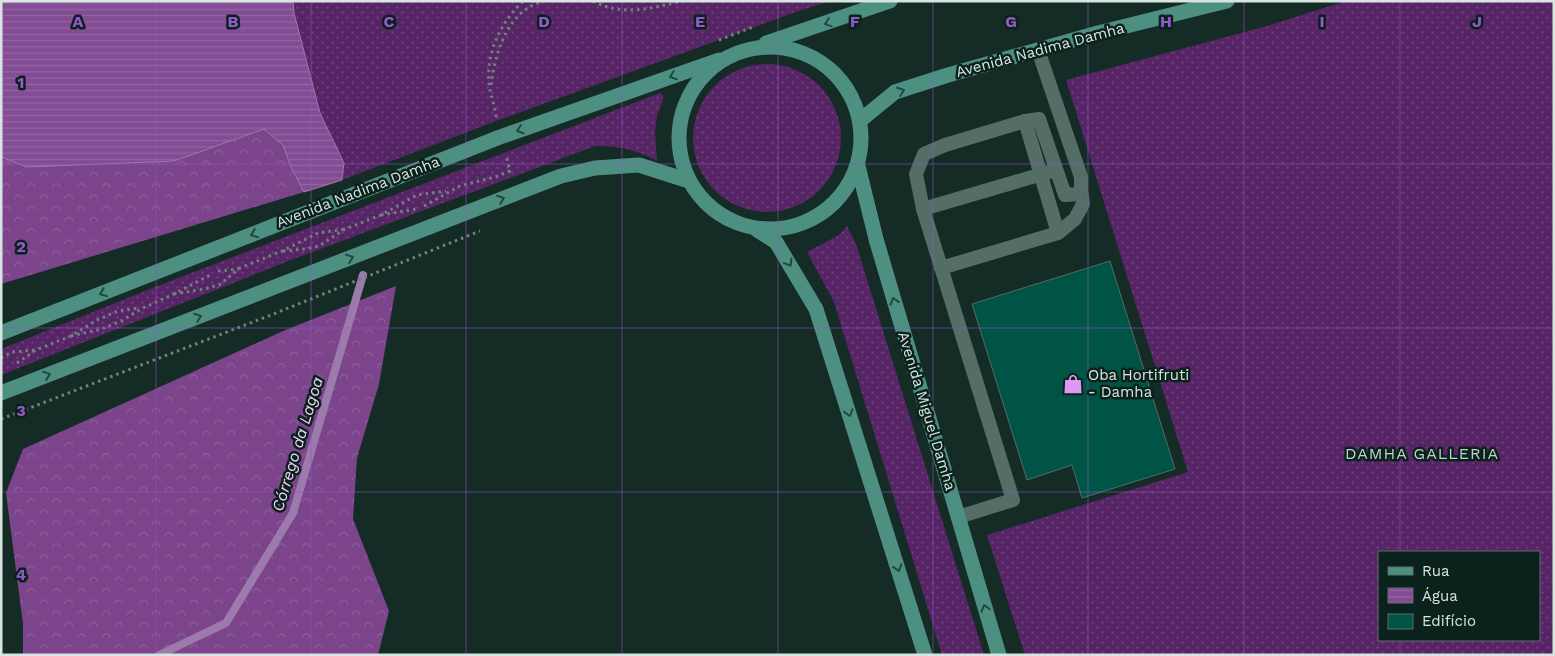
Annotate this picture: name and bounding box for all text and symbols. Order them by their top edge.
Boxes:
text: A [73,12,84,31]
text: B [228,12,239,31]
text: C [384,12,395,31]
text: D [538,12,550,31]
text: E [695,12,705,31]
text: F [850,12,860,31]
text: G [1005,12,1017,31]
text: H [1160,12,1172,31]
text: I [1319,12,1325,31]
text: J [1472,12,1482,31]
one-way arrow [824,17,832,27]
street label: Avenida Nadima Damha [954,19,1127,81]
one-way arrow [669,70,678,80]
text: 1 [18,73,24,92]
one-way arrow [896,86,905,97]
one-way arrow [516,124,524,134]
street label: Avenida Nadima Damha [274,152,443,231]
one-way arrow [497,195,505,205]
one-way arrow [250,227,259,238]
text: 2 [16,237,26,256]
one-way arrow [345,254,354,264]
one-way arrow [783,257,793,266]
one-way arrow [99,287,108,297]
one-way arrow [890,298,900,306]
one-way arrow [193,313,202,323]
street label: Avenida Miguel Damha [894,329,960,493]
place label: Oba Hortifruti - Damha [1088,366,1189,401]
one-way arrow [42,371,51,381]
shop icon: Oba Hortifruti - Damha [1062,373,1084,395]
water label: Córrego da Lagoa [268,375,327,514]
text: 3 [16,401,26,420]
one-way arrow [843,408,853,417]
district label: DAMHA GALLERIA [1345,444,1499,463]
legend [1378,551,1540,641]
text: Rua [1422,562,1450,580]
one-way arrow [892,563,902,572]
text: 4 [16,565,26,584]
text: Água [1422,587,1458,605]
one-way arrow [981,604,991,613]
text: Edifício [1422,612,1476,630]

